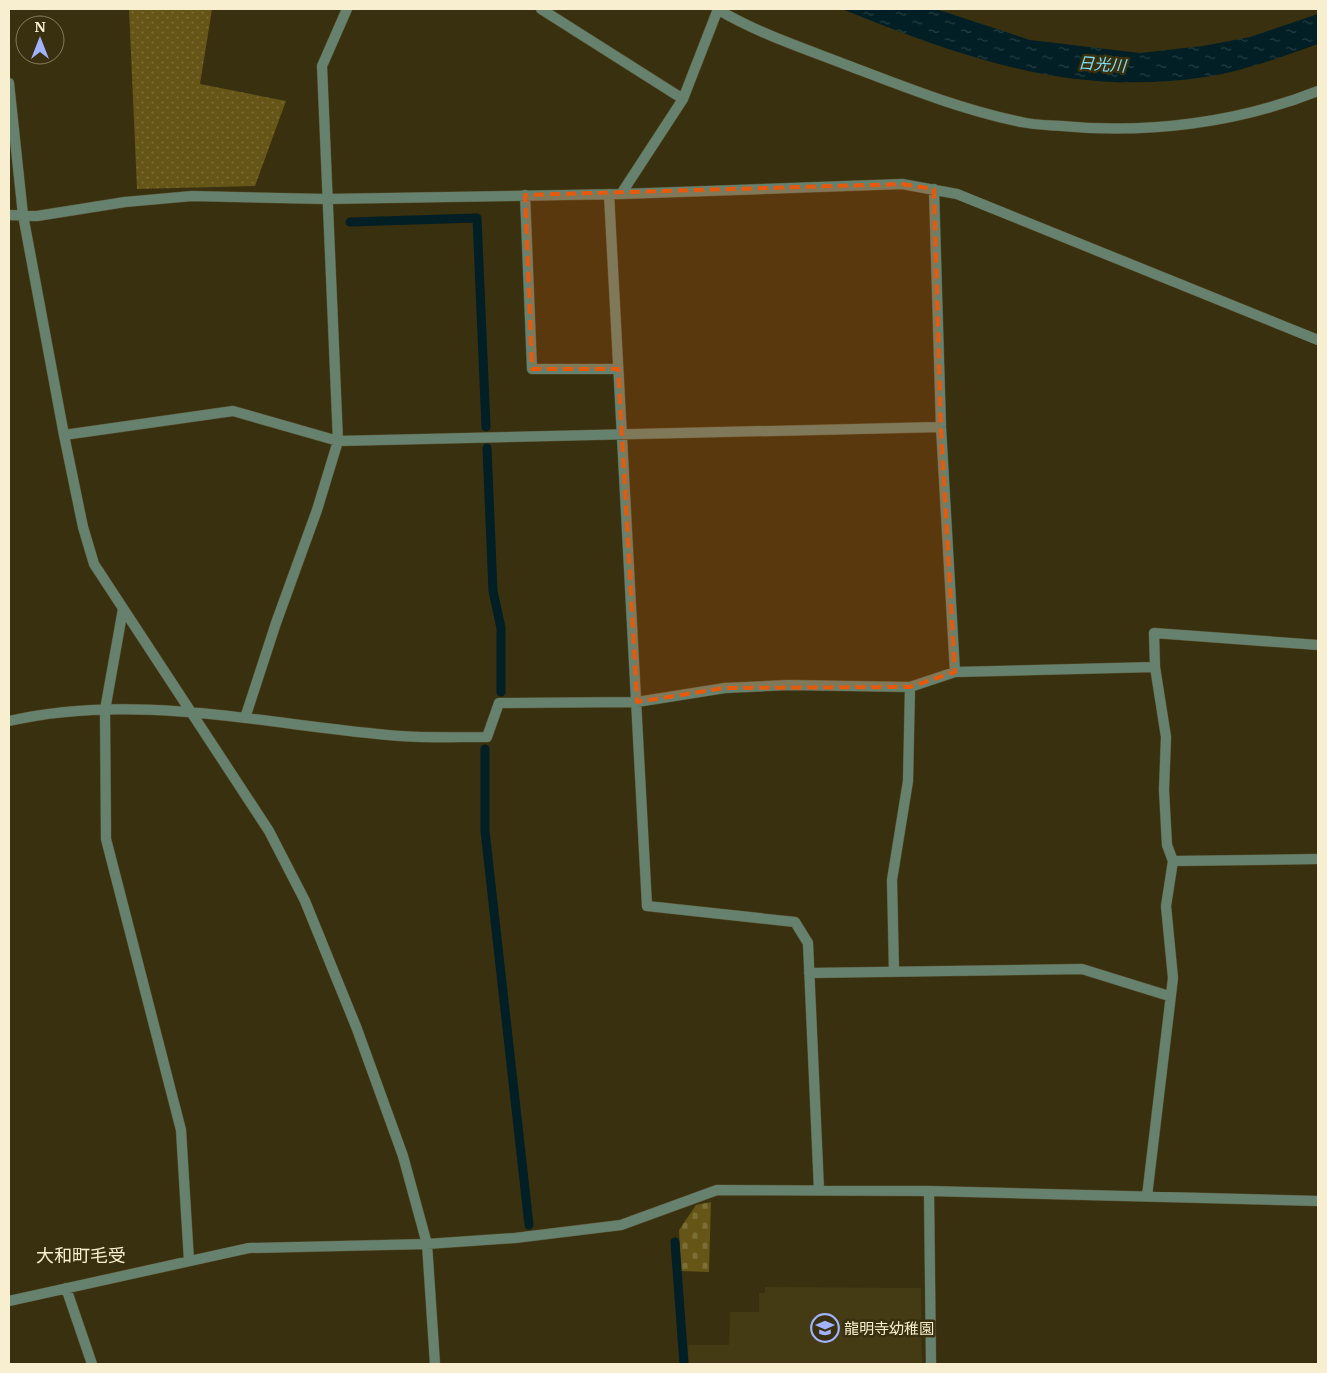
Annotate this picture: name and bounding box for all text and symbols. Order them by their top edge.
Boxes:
north arrow [15,15,65,65]
text: N [34,18,46,36]
water label: 日光川 [1077,52,1129,76]
district label: 大和町毛受 [36,1244,126,1267]
school or university icon: 龍明寺幼稚園 [810,1313,840,1343]
place label: 龍明寺幼稚園 [844,1319,934,1338]

